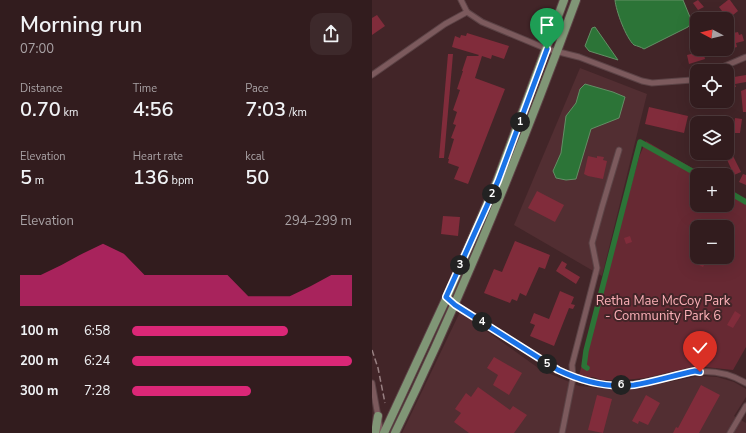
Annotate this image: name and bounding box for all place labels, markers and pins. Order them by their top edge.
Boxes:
pin [530,8,564,49]
pin: 1 [510,112,530,132]
pin: 2 [482,184,502,204]
pin: 3 [450,255,470,275]
pin: 4 [472,312,492,332]
pin [683,331,717,372]
pin: 5 [537,354,557,374]
pin: 6 [611,375,631,395]

